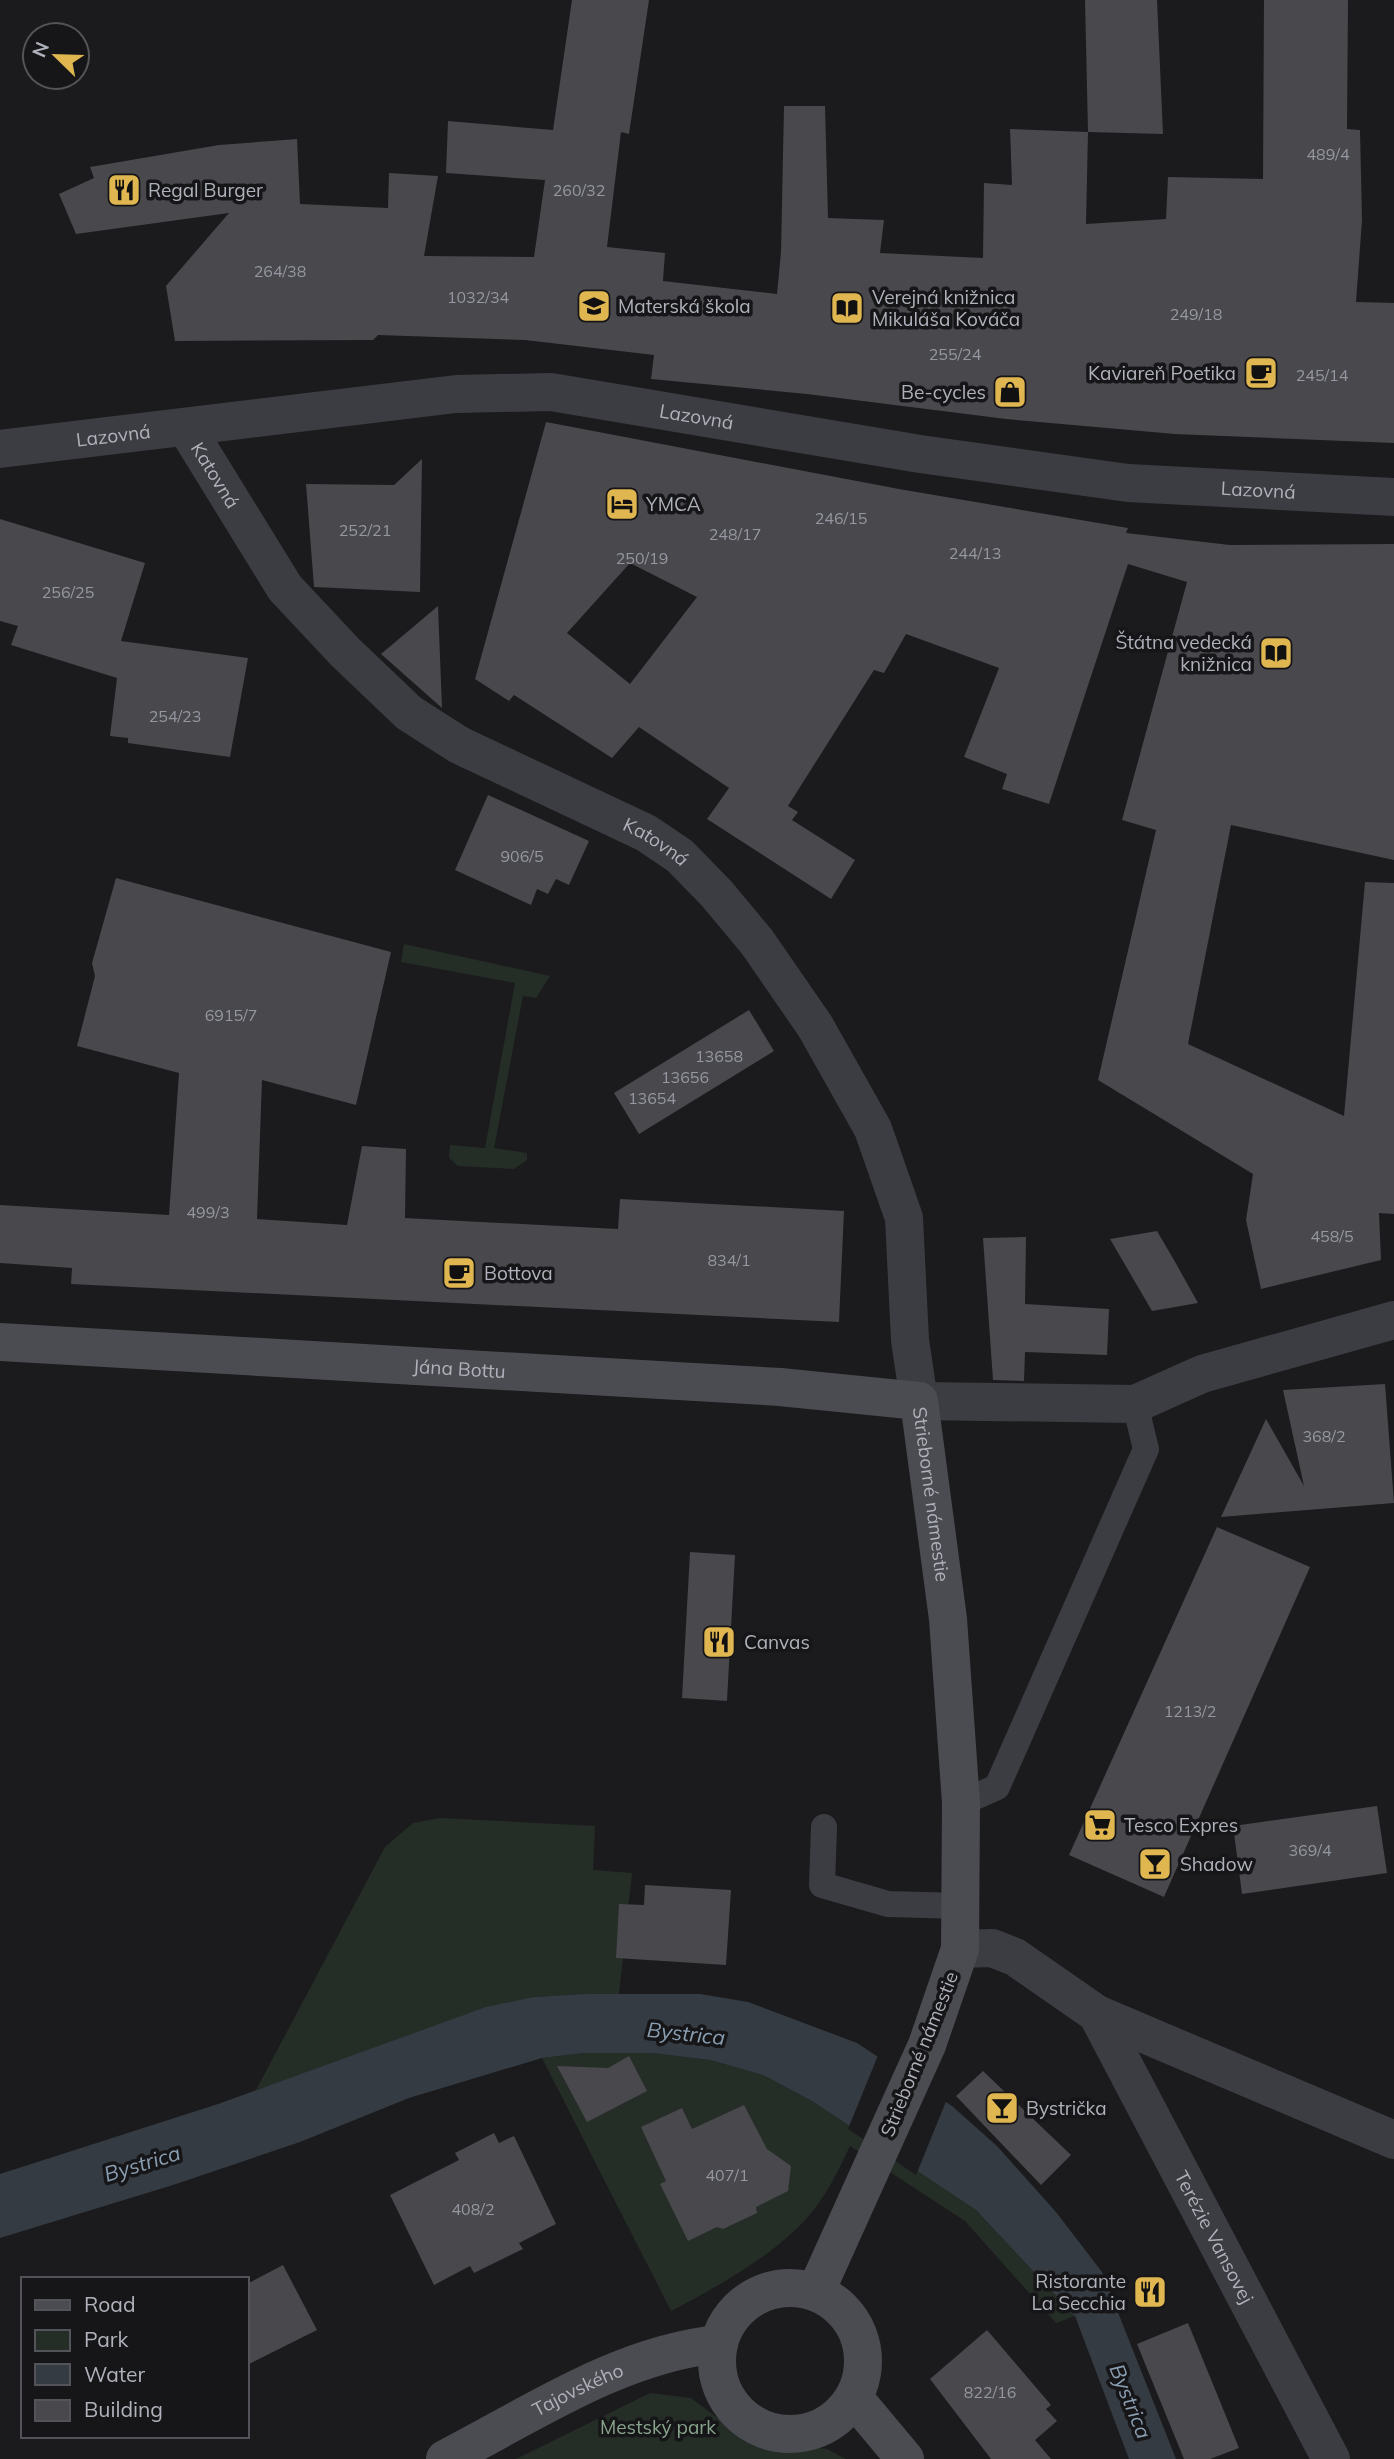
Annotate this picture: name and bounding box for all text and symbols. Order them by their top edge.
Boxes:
north arrow [21,21,91,91]
text: N [27,38,54,61]
house number: 489/4 [1307,144,1350,164]
restaurant icon: Regal Burger [105,171,143,209]
place label: Regal Burger [148,178,263,202]
house number: 260/32 [553,180,605,200]
house number: 264/38 [254,261,306,281]
place label: Verejná knižnica Mikuláša Kováča [872,285,1020,331]
house number: 1032/34 [447,287,509,307]
school or university icon: Materská škola [575,287,613,325]
library icon: Verejná knižnica Mikuláša Kováča [828,289,866,327]
place label: Materská škola [618,294,751,318]
house number: 249/18 [1170,304,1222,324]
house number: 255/24 [929,344,982,364]
cafe icon: Kaviareň Poetika [1242,354,1280,392]
place label: Kaviareň Poetika [1088,361,1236,385]
house number: 245/14 [1296,365,1349,385]
shop icon: Be-cycles [991,373,1029,411]
place label: Be-cycles [901,380,986,404]
street label: Lazovná [658,398,736,435]
street label: Lazovná [75,419,152,452]
street label: Katovná [186,437,245,512]
street label: Lazovná [1220,476,1296,504]
hotel icon: YMCA [603,485,641,523]
place label: YMCA [645,492,701,516]
house number: 246/15 [815,508,867,528]
house number: 252/21 [339,520,391,540]
house number: 248/17 [709,524,761,544]
house number: 244/13 [949,543,1001,563]
house number: 250/19 [616,548,668,568]
house number: 256/25 [42,582,94,602]
place label: Štátna vedecká knižnica [1115,630,1252,676]
library icon: Štátna vedecká knižnica [1257,634,1295,672]
house number: 254/23 [149,706,201,726]
street label: Katovná [620,812,695,871]
house number: 906/5 [501,846,543,866]
house number: 6915/7 [205,1005,257,1025]
house number: 13658 [695,1046,743,1066]
house number: 13656 [661,1067,709,1087]
house number: 13654 [628,1088,676,1108]
house number: 499/3 [187,1202,229,1222]
house number: 458/5 [1311,1226,1353,1246]
house number: 834/1 [708,1250,750,1270]
cafe icon: Bottova [440,1254,478,1292]
place label: Bottova [484,1261,553,1285]
street label: Jána Bottu [412,1354,506,1383]
street label: Strieborné námestie [908,1405,955,1583]
house number: 368/2 [1303,1426,1345,1446]
restaurant icon: Canvas [700,1623,738,1661]
place label: Canvas [744,1630,810,1654]
house number: 1213/2 [1164,1701,1216,1721]
supermarket icon: Tesco Expres [1081,1806,1119,1844]
place label: Tesco Expres [1124,1813,1238,1837]
house number: 369/4 [1289,1840,1332,1860]
bar icon: Shadow [1136,1845,1174,1883]
place label: Shadow [1180,1852,1253,1876]
street label: Strieborné námestie [875,1968,963,2140]
water label: Bystrica [646,2016,726,2050]
bar icon: Bystrička [983,2089,1021,2127]
place label: Bystrička [1026,2096,1107,2120]
water label: Bystrica [101,2139,183,2187]
house number: 407/1 [706,2165,748,2185]
street label: Terézie Vansovej [1169,2166,1259,2308]
house number: 408/2 [452,2199,494,2219]
place label: Ristorante La Secchia [1031,2269,1126,2315]
restaurant icon: Ristorante La Secchia [1131,2273,1169,2311]
legend [21,2277,248,2438]
text: Road [84,2291,135,2317]
text: Park [84,2326,128,2352]
street label: Tajovského [528,2358,627,2421]
water label: Bystrica [1104,2360,1158,2442]
text: Water [84,2361,145,2387]
house number: 822/16 [964,2382,1016,2402]
text: Building [84,2396,163,2422]
park label: Mestský park [600,2415,716,2439]

